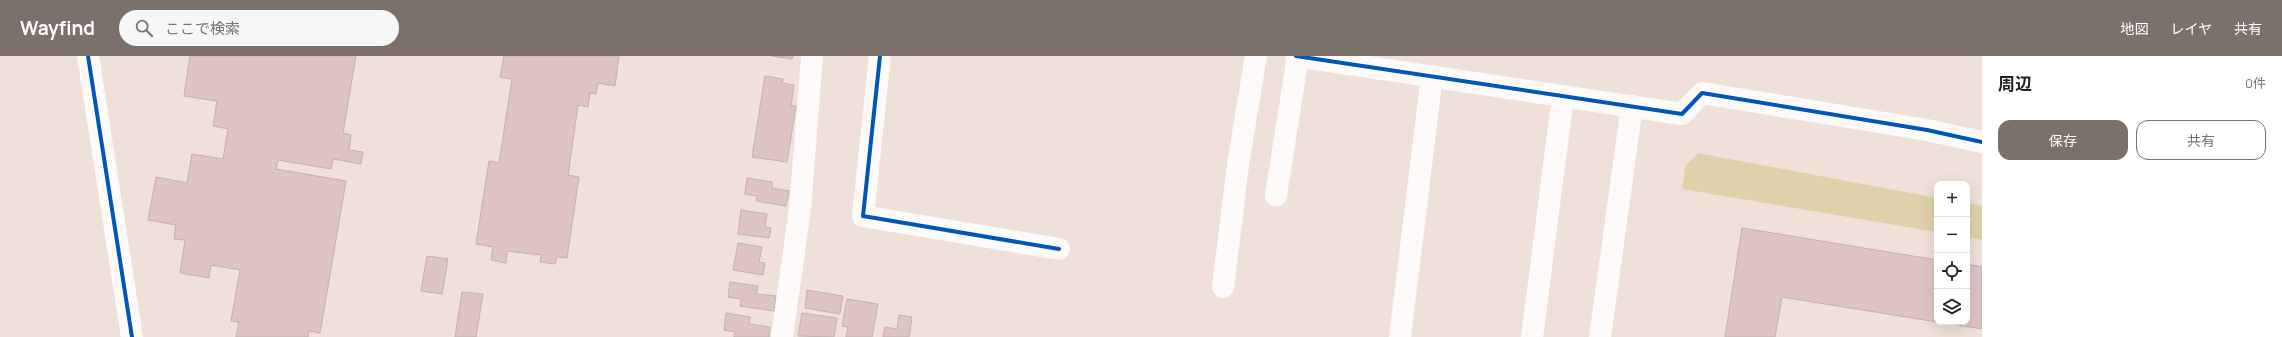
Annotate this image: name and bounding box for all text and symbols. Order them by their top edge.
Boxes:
search box [119,10,399,46]
text: Wayfind [20,15,95,41]
icon: search [133,17,155,39]
text: ここで検索 [165,18,240,39]
text: 地図 [2120,19,2148,38]
text: レイヤ [2170,19,2212,38]
text: 共有 [2234,19,2262,38]
text: 周辺 [1998,72,2032,95]
text: 0件 [2245,74,2266,92]
button: 保存 [1998,120,2128,160]
button: 共有 [2136,120,2266,160]
map controls [1934,181,1970,325]
button: + [1934,181,1970,217]
button: − [1934,217,1970,253]
button: locate [1934,253,1970,289]
button: layers [1934,289,1970,325]

